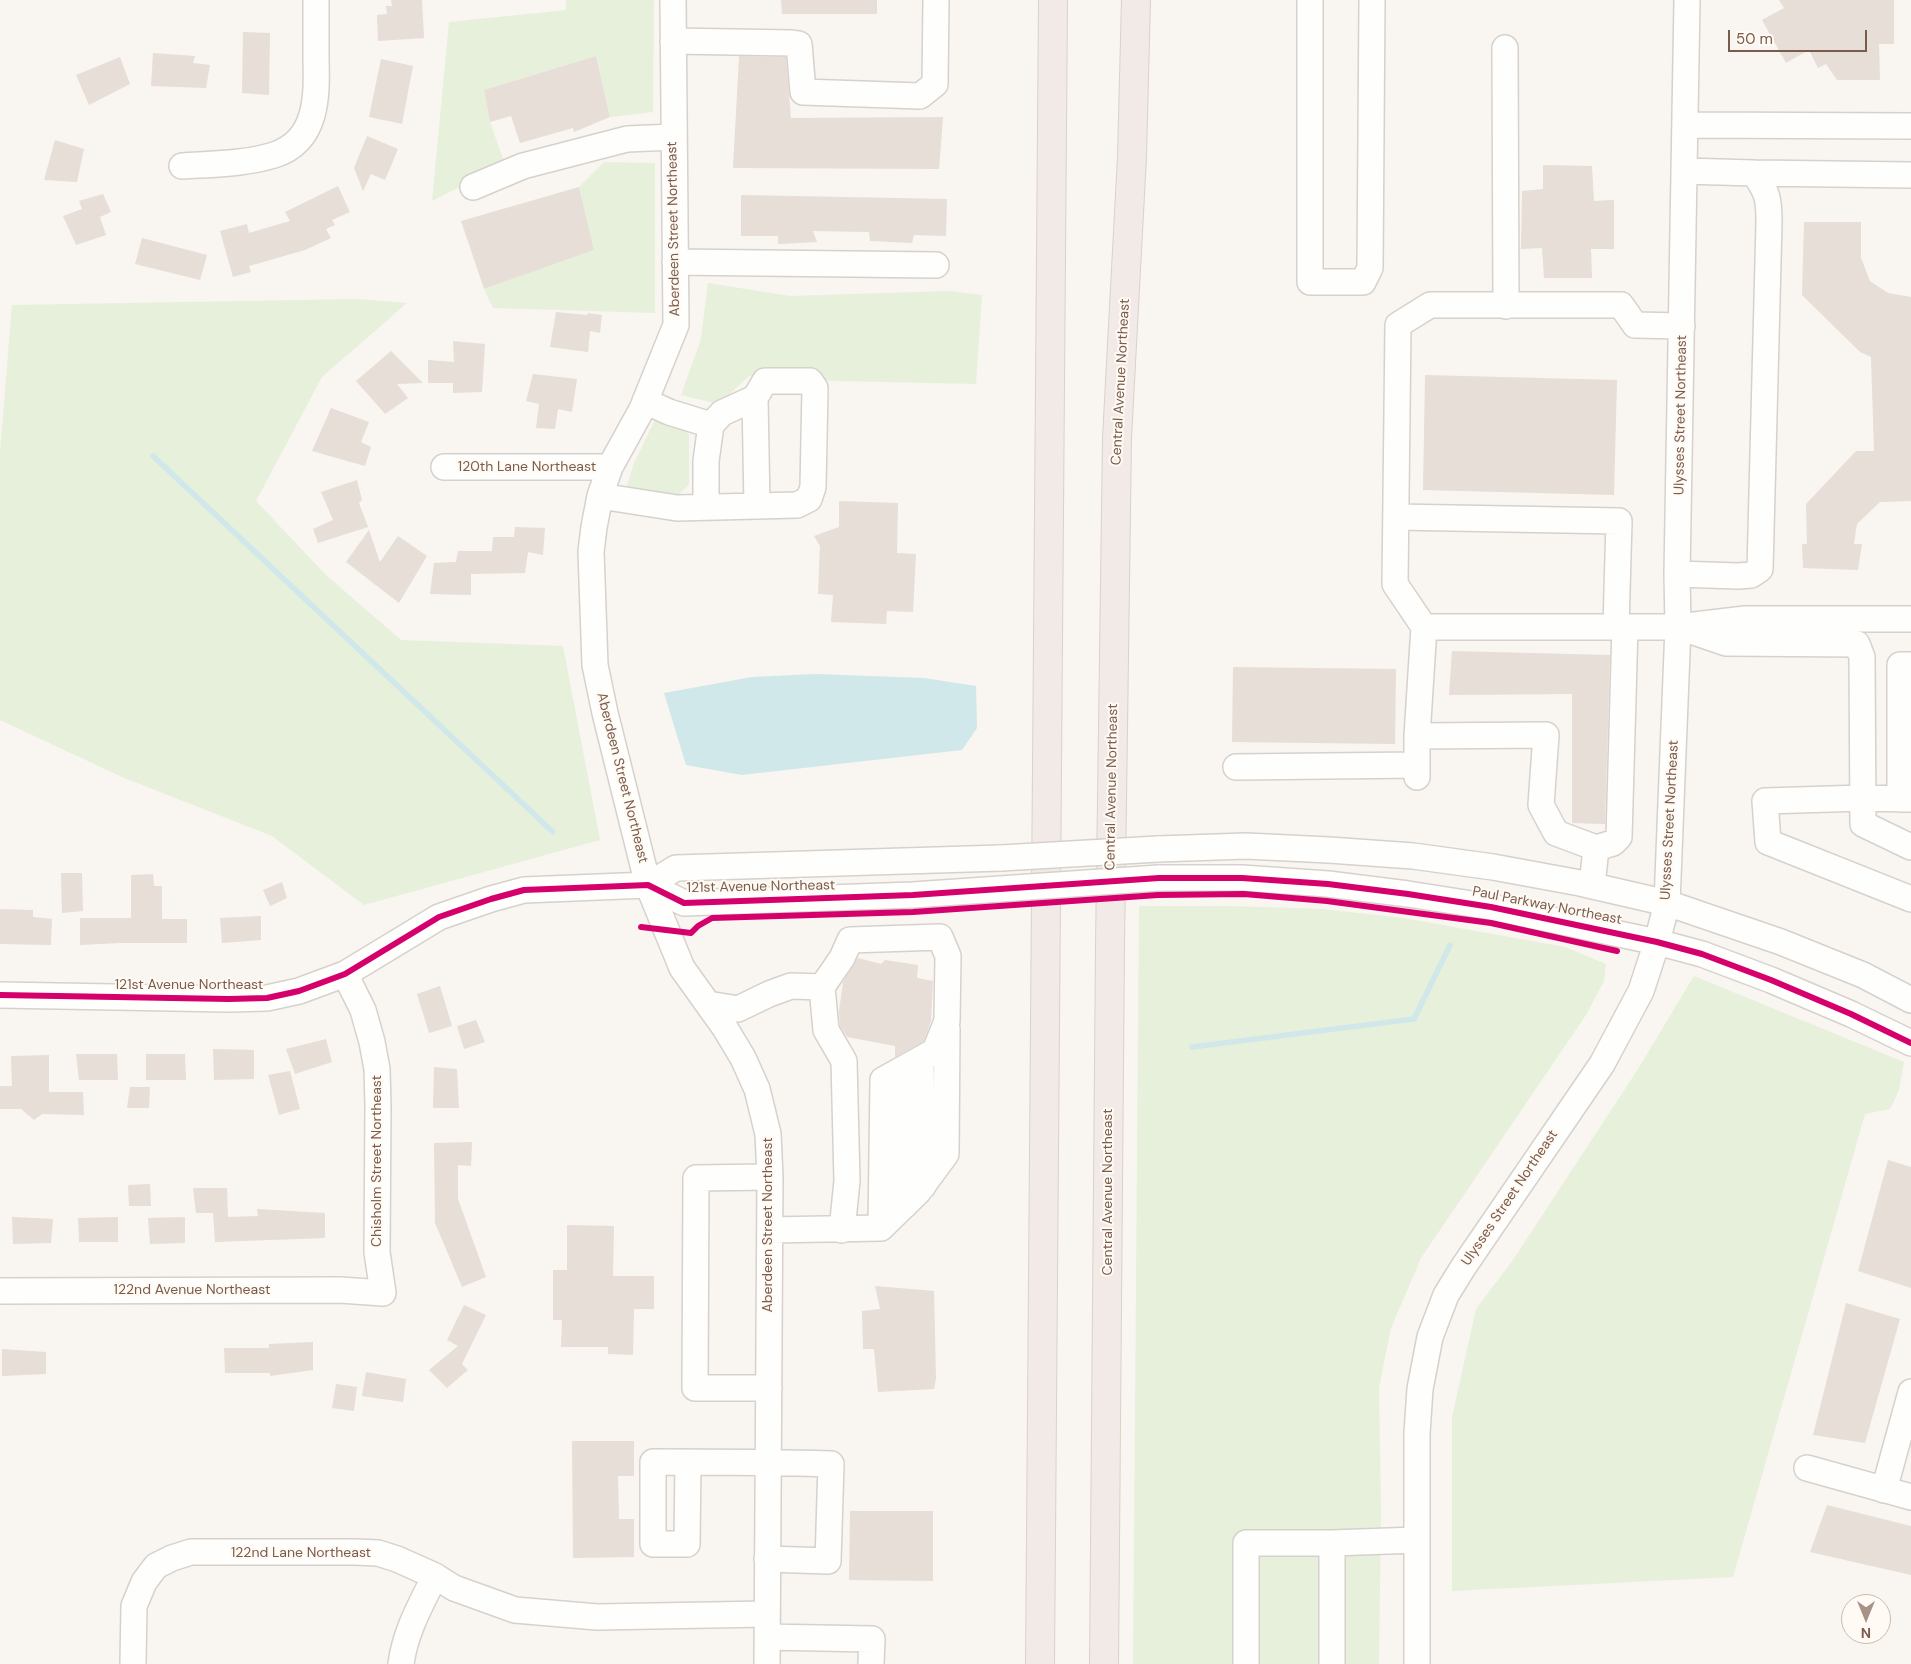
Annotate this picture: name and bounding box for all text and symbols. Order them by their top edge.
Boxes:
scale bar [1731,20,1870,52]
text: 50 m [1736,29,1773,49]
street label: Aberdeen Street Northeast [664,141,684,317]
street label: Central Avenue Northeast [1108,298,1134,466]
street label: Ulysses Street Northeast [1671,335,1691,495]
street label: 120th Lane Northeast [458,459,596,475]
street label: Aberdeen Street Northeast [593,691,651,865]
street label: Central Avenue Northeast [1102,703,1122,871]
street label: Ulysses Street Northeast [1657,740,1683,900]
street label: 121st Avenue Northeast [687,877,835,897]
street label: Paul Parkway Northeast [1471,883,1623,929]
street label: 121st Avenue Northeast [115,977,263,993]
street label: Chisholm Street Northeast [369,1075,385,1247]
street label: Central Avenue Northeast [1100,1109,1116,1275]
street label: Ulysses Street Northeast [1458,1127,1562,1269]
street label: Aberdeen Street Northeast [760,1137,776,1313]
street label: 122nd Avenue Northeast [114,1282,270,1298]
street label: 122nd Lane Northeast [231,1545,371,1561]
north arrow [1841,1594,1891,1644]
text: N [1861,1624,1871,1642]

